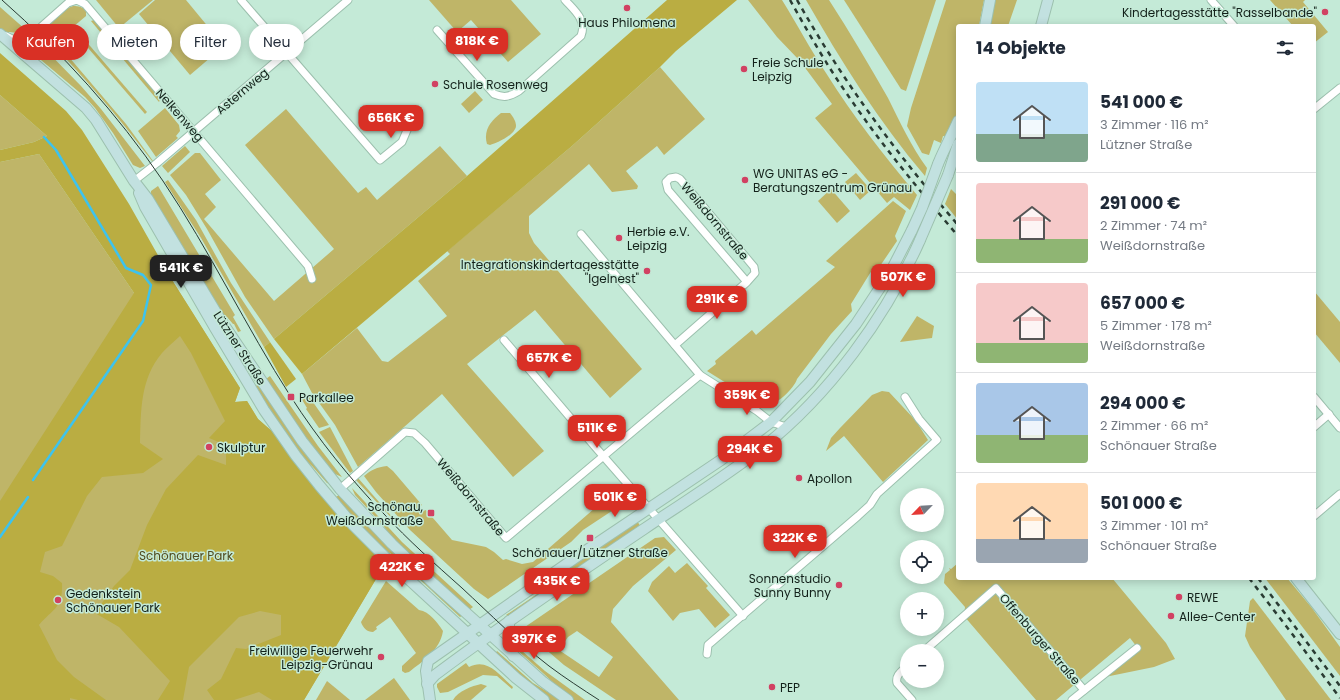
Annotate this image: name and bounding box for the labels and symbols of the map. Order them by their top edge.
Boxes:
marker: Haus Philomena [622,3,632,13]
place label: Kindertagesstätte "Rasselbande" [1122,4,1317,21]
marker: Kindertagesstätte "Rasselbande" [1320,7,1330,17]
place label: Haus Philomena [578,14,676,31]
pin: 818K € [444,28,510,62]
place label: Freie Schule Leipzig [752,54,824,85]
street label: Asternweg [212,64,272,118]
marker: Freie Schule Leipzig [739,64,749,74]
place label: Schule Rosenweg [443,76,548,93]
marker: Schule Rosenweg [430,79,440,89]
street label: Nelkenweg [152,85,208,145]
pin: 656K € [358,105,424,139]
place label: WG UNITAS eG - Beratungszentrum Grünau [753,165,912,196]
marker: WG UNITAS eG - Beratungszentrum Grünau [740,175,750,185]
street label: Weißdornstraße [677,178,753,264]
place label: Herbie e.V. Leipzig [627,223,690,254]
marker: Herbie e.V. Leipzig [614,233,624,243]
pin: 541K € [148,255,214,289]
place label: Integrationskindertagesstätte "Igelnest" [461,256,639,287]
pin: 507K € [870,264,936,298]
marker: Integrationskindertagesstätte "Igelnest" [642,266,652,276]
pin: 291K € [684,286,750,320]
street label: Lützner Straße [210,308,270,388]
pin: 657K € [516,345,582,379]
pin: 359K € [714,382,780,416]
place label: Parkallee [299,389,354,406]
marker: Parkallee [286,392,296,402]
pin: 511K € [564,415,630,449]
pin: 294K € [717,436,783,470]
place label: Skulptur [217,439,266,456]
marker: Skulptur [204,442,214,452]
street label: Weißdornstraße [433,454,509,540]
place label: Apollon [807,470,852,487]
marker: Apollon [794,473,804,483]
pin: 501K € [582,484,648,518]
north arrow [900,488,944,532]
place label: Schönau, Weißdornstraße [326,498,424,529]
marker: Schönau, Weißdornstraße [426,508,436,518]
pin: 322K € [762,525,828,559]
marker: Schönauer/Lützner Straße [585,533,595,543]
place label: Schönauer/Lützner Straße [512,544,668,561]
park label: Schönauer Park [139,547,234,564]
pin: 422K € [369,554,435,588]
pin: 435K € [524,568,590,602]
place label: Sonnenstudio Sunny Bunny [749,570,831,601]
marker: Sonnenstudio Sunny Bunny [834,580,844,590]
place label: Gedenkstein Schönauer Park [66,585,161,616]
place label: REWE [1187,589,1218,606]
street label: Offenburger Straße [996,590,1084,688]
marker: REWE [1174,592,1184,602]
marker: Gedenkstein Schönauer Park [53,595,63,605]
place label: Allee-Center [1179,608,1256,625]
marker: Allee-Center [1166,611,1176,621]
pin: 397K € [501,626,567,660]
place label: Freiwillige Feuerwehr Leipzig-Grünau [249,642,374,673]
marker: Freiwillige Feuerwehr Leipzig-Grünau [376,652,386,662]
place label: PEP [780,679,800,696]
marker: PEP [767,682,777,692]

